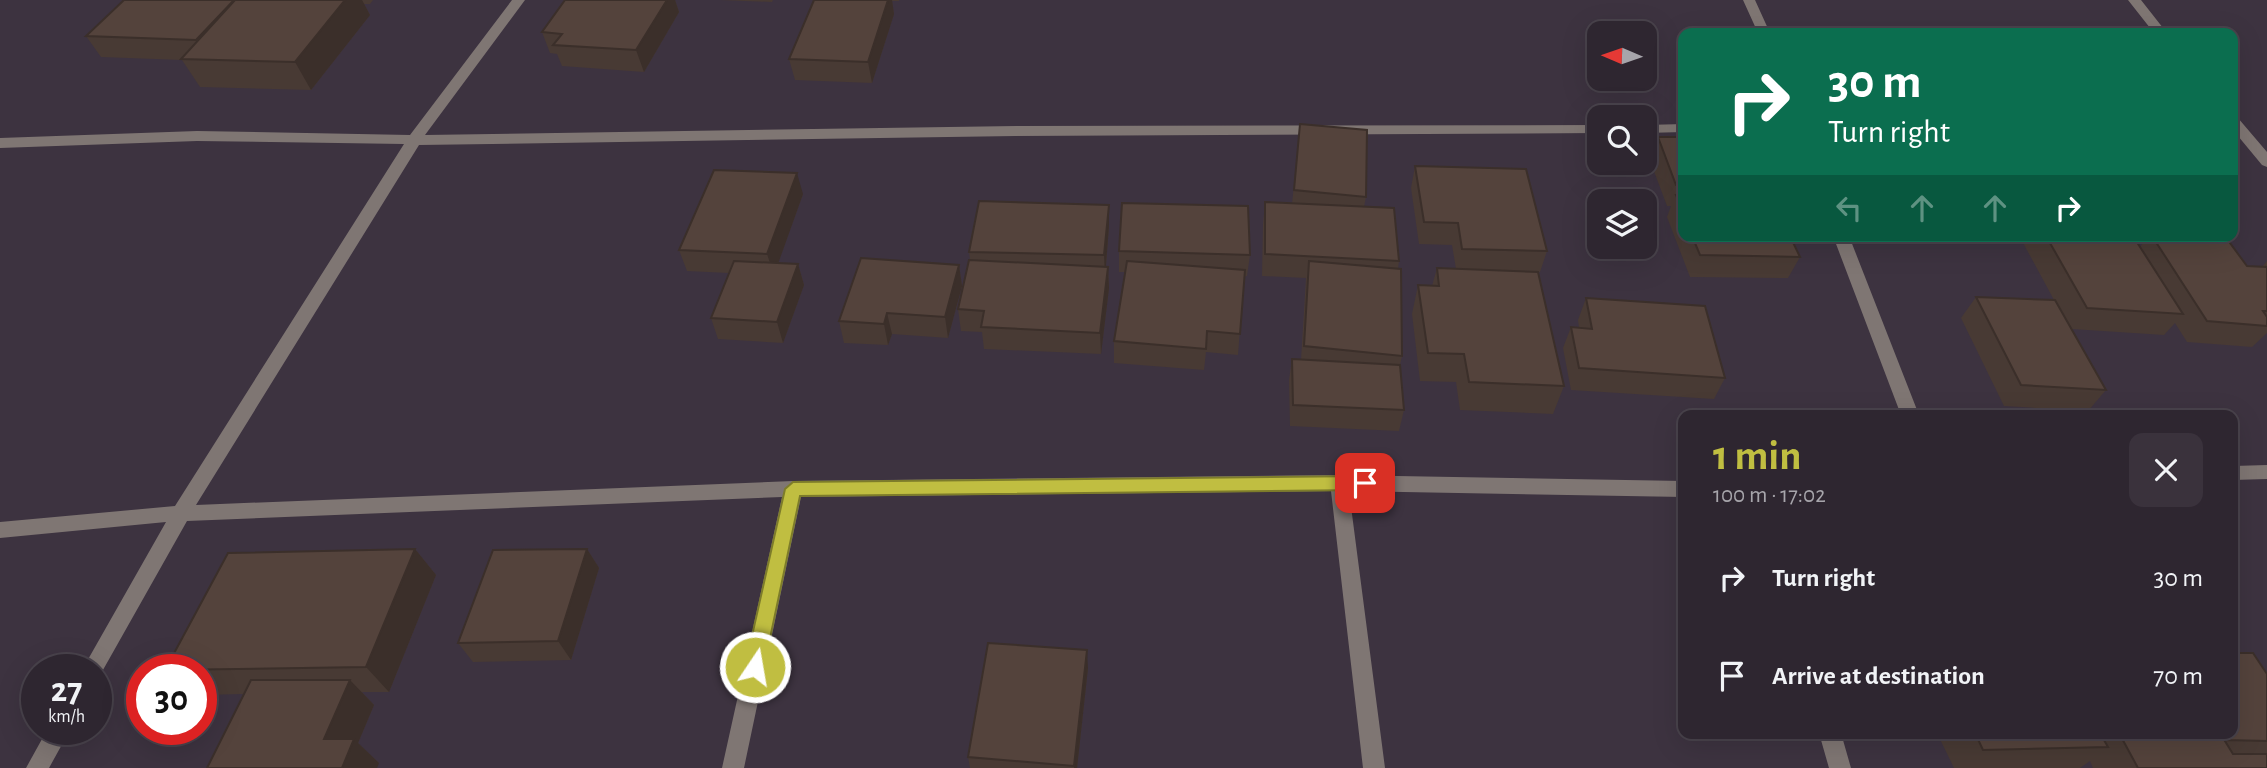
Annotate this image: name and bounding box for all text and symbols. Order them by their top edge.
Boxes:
north arrow [1587,21,1657,91]
map controls [1587,21,1657,259]
icon: right [1713,56,1804,147]
text: 30 m [1828,58,1922,107]
button: search [1587,105,1657,175]
text: Turn right [1828,116,1950,148]
button: layers [1587,189,1657,259]
icon: left [1830,189,1868,227]
icon: ahead [1903,189,1941,227]
icon: ahead [1976,189,2014,227]
icon: right [2049,189,2087,227]
button: close [2129,433,2203,507]
text: 1 min [1713,435,1802,477]
pin [1335,453,1395,513]
icon: arrive [1346,464,1384,502]
text: 100 m · 17:02 [1713,484,1826,507]
icon: right [1713,559,1751,597]
text: Turn right [1772,565,1875,591]
text: 30 m [2153,565,2203,591]
position arrow [718,630,792,704]
speed limit sign: 30 [126,654,217,745]
icon: arrive [1713,657,1751,695]
text: Arrive at destination [1772,663,1985,689]
text: 70 m [2153,663,2203,689]
text: 27 [51,673,82,708]
text: km/h [48,708,85,726]

